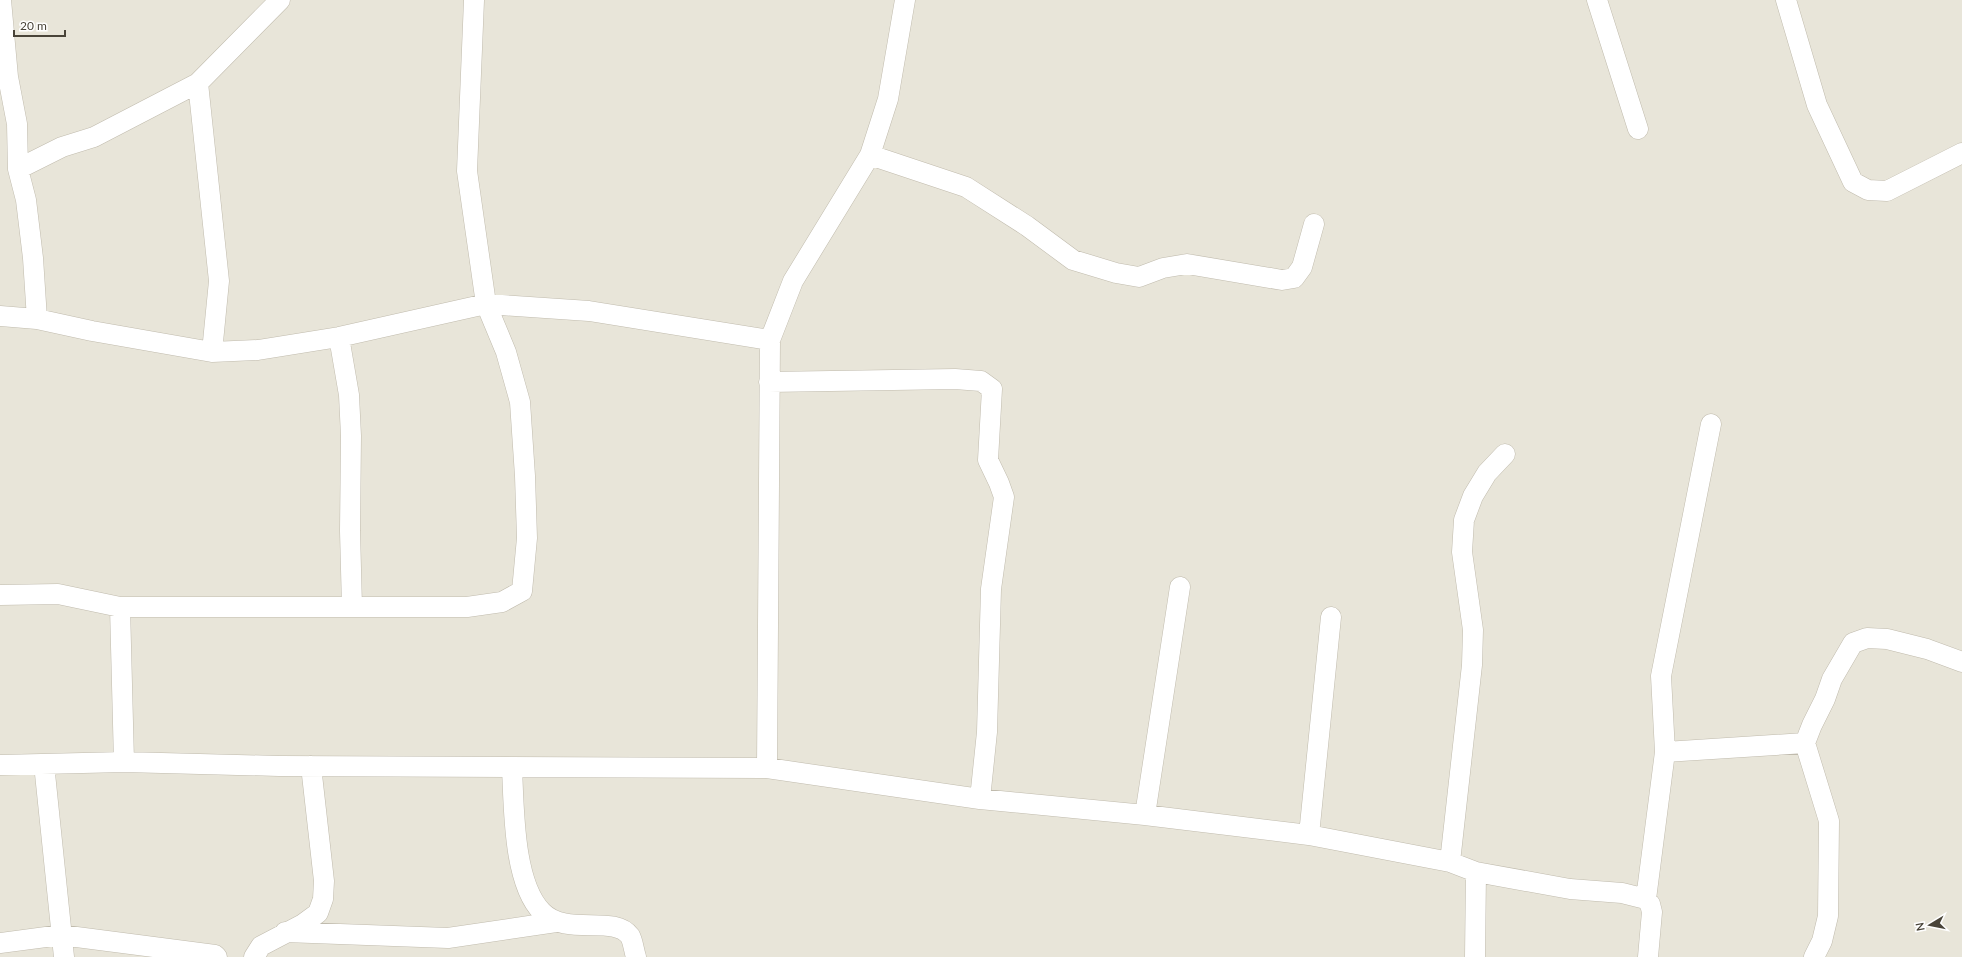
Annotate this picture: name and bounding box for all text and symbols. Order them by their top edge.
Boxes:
scale bar [14,12,65,38]
text: 20 m [20,18,47,33]
north arrow [1910,905,1950,945]
text: N [1913,922,1927,932]

